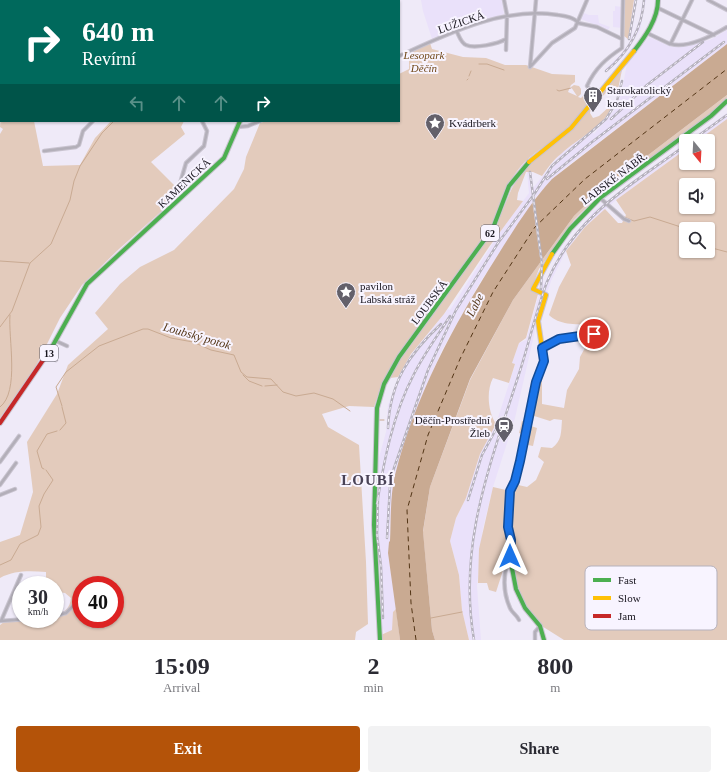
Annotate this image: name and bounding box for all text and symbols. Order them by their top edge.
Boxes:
street label: LUŽICKÁ [436,8,486,36]
icon: right [16,16,68,68]
text: 640 m [82,16,154,47]
text: Revírní [82,49,136,69]
park label: Lesopark Děčín [403,49,446,74]
place label: Starokatolický kostel [607,84,672,109]
building icon: Starokatolický kostel [582,85,604,113]
icon: left [126,92,148,114]
icon: ahead [168,92,190,114]
icon: ahead [210,92,232,114]
icon: right [252,92,274,114]
place icon: Kvádrberk [424,112,446,140]
place label: Kvádrberk [449,117,497,129]
north arrow [679,134,715,170]
map controls [679,134,715,258]
street label: LABSKÉ NÁBŘ. [579,149,649,207]
street label: KAMENICKÁ [155,156,213,210]
button: sound [679,178,715,214]
button: search [679,222,715,258]
road number: 62 [481,225,499,241]
street label: LOUBSKÁ [409,278,449,326]
place label: pavilon Labská stráž [360,280,415,305]
place icon: pavilon Labská stráž [335,281,357,309]
water label: Labe [463,291,487,320]
pin [577,317,611,351]
water label: Loubský potok [161,319,233,353]
icon: arrive [583,323,605,345]
road number: 13 [40,345,58,361]
place label: Děčín-Prostřední Žleb [415,414,490,439]
station icon: Děčín-Prostřední Žleb [493,415,515,443]
district label: LOUBÍ [341,472,395,488]
position arrow [489,535,531,577]
legend [585,566,717,630]
text: Fast [618,574,636,586]
speed limit sign: 40 [72,576,124,628]
text: 30 [28,586,48,608]
text: Slow [618,592,641,604]
text: km/h [28,606,48,617]
text: Jam [618,610,636,622]
text: 15:09 [154,653,210,679]
text: 2 [367,653,379,679]
text: 800 [537,653,573,679]
text: Arrival [163,680,200,695]
text: min [363,680,384,695]
text: m [550,680,560,695]
button: Exit [16,726,360,772]
button: Share [368,726,711,772]

